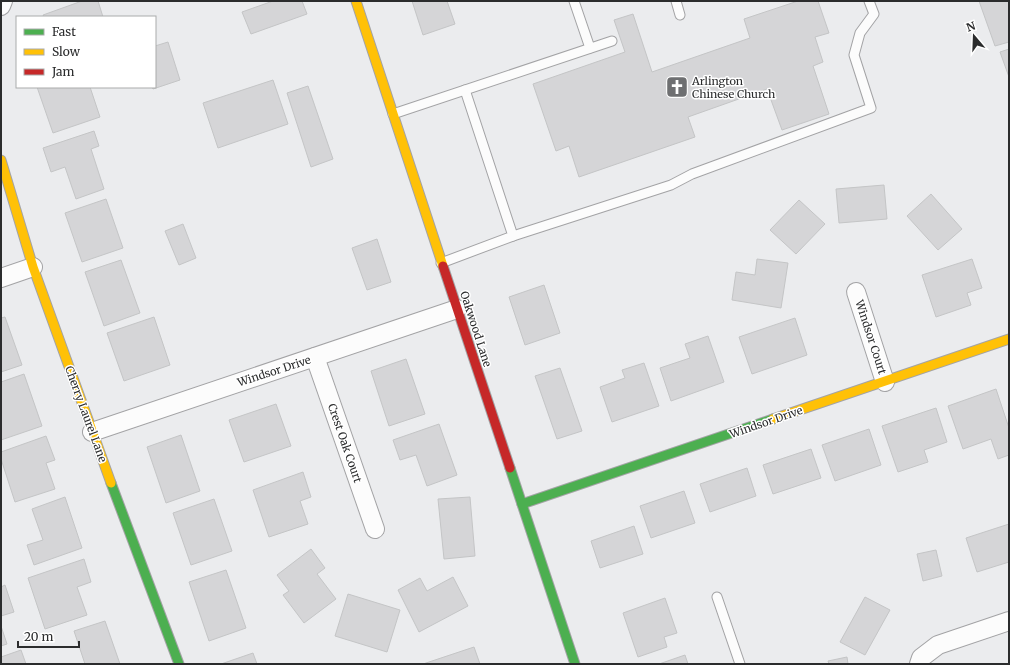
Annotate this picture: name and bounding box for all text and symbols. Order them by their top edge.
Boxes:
legend [16,16,156,88]
north arrow [954,16,994,56]
text: N [964,18,977,35]
text: Fast [52,24,76,39]
text: Slow [52,44,81,59]
text: Jam [51,64,75,79]
church icon: Arlington Chinese Church [664,74,690,100]
place label: Arlington Chinese Church [691,74,776,101]
street label: Oakwood Lane [457,289,495,369]
street label: Windsor Court [852,297,890,377]
street label: Windsor Drive [235,352,313,390]
street label: Cherry Laurel Lane [62,364,110,464]
street label: Crest Oak Court [325,402,365,485]
street label: Windsor Drive [727,403,805,441]
scale bar [18,623,79,649]
text: 20 m [24,629,53,644]

